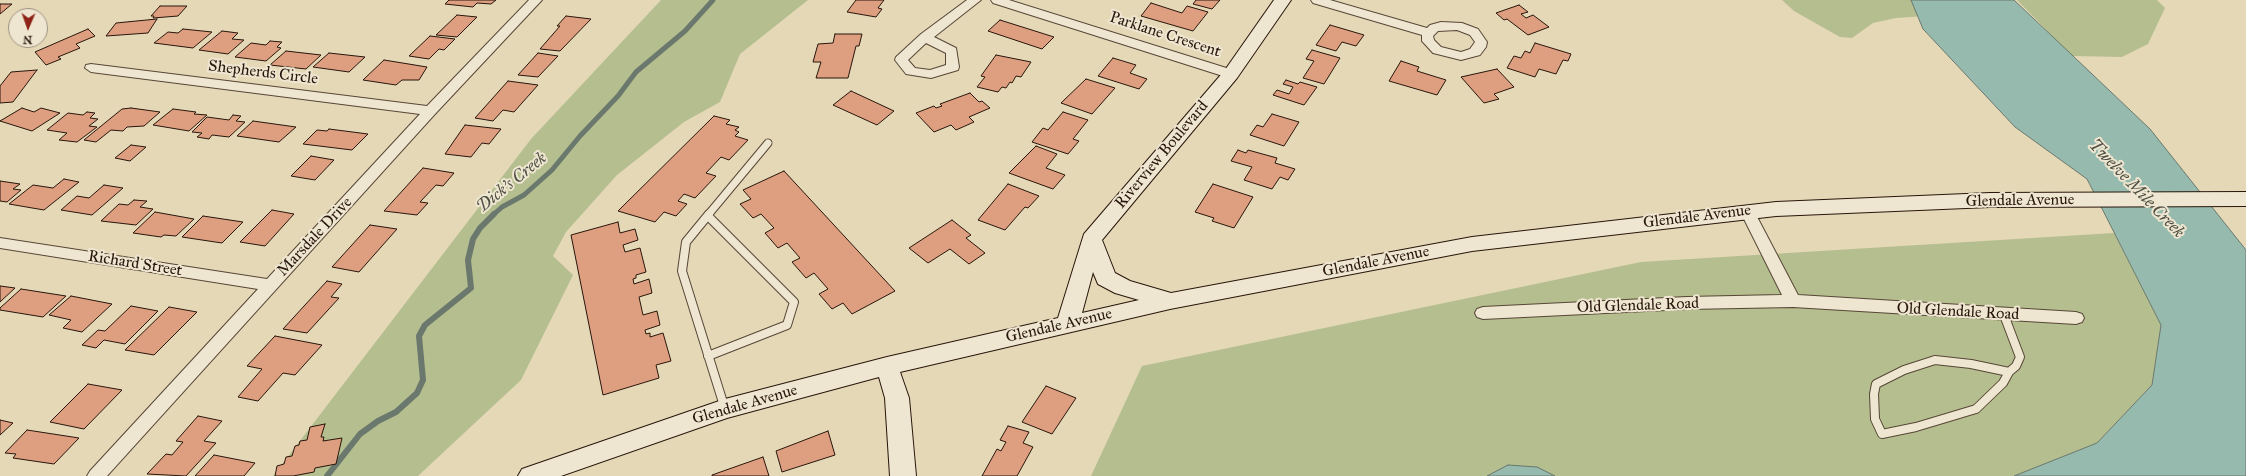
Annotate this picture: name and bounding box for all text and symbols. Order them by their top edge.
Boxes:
north arrow [8,8,48,48]
street label: Parklane Crescent [1107,8,1223,62]
text: N [23,33,32,46]
street label: Shepherds Circle [207,57,319,89]
street label: Riverview Boulevard [1111,97,1213,213]
water label: Twelve Mile Creek [2084,136,2188,242]
water label: Dick's Creek [473,149,551,217]
street label: Glendale Avenue [1966,190,2074,212]
street label: Marsdale Drive [273,193,357,281]
street label: Glendale Avenue [1642,201,1752,233]
street label: Glendale Avenue [1321,242,1431,282]
street label: Richard Street [87,247,183,281]
street label: Old Glendale Road [1576,294,1700,318]
street label: Old Glendale Road [1896,299,2020,325]
street label: Glendale Avenue [1004,304,1114,348]
street label: Glendale Avenue [690,381,800,429]

